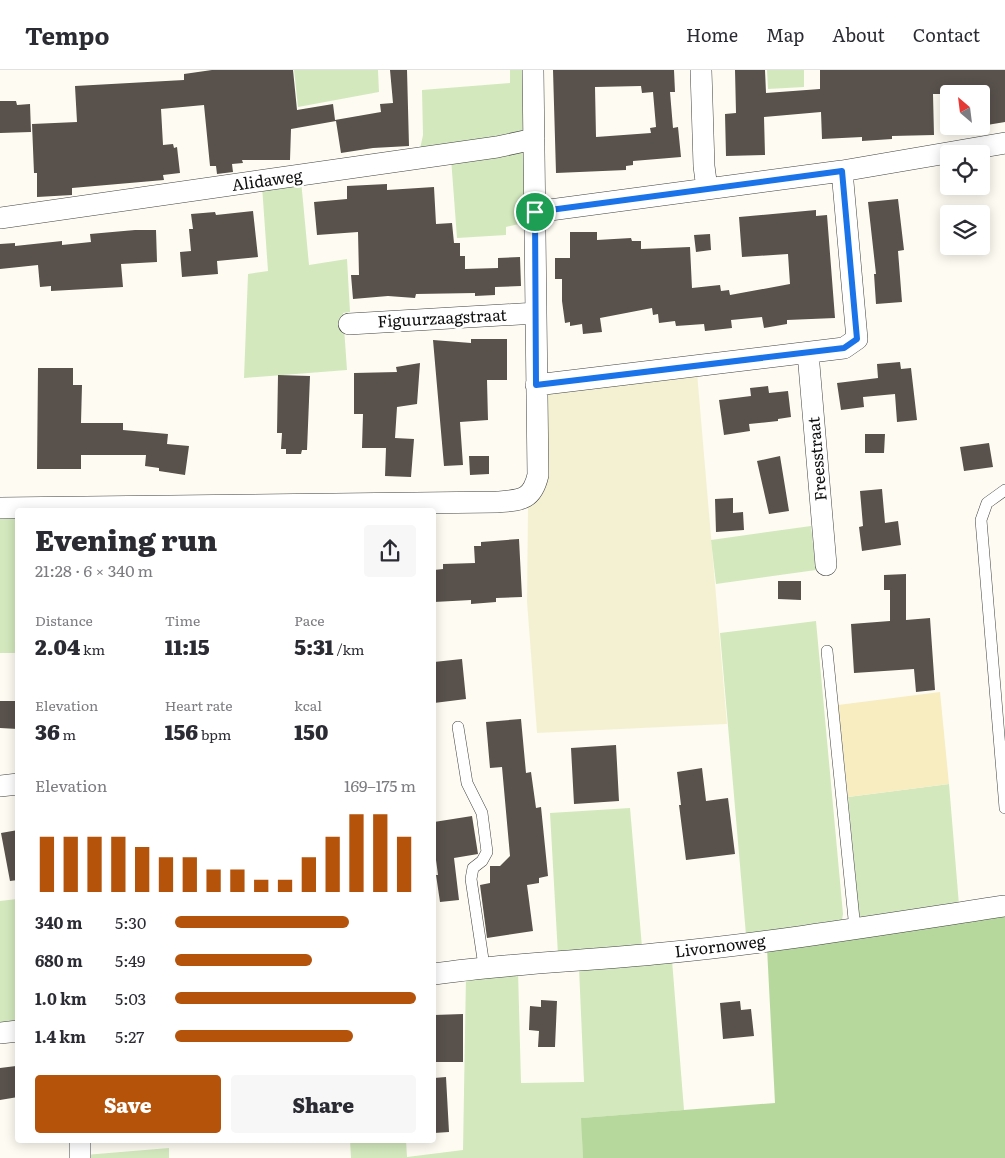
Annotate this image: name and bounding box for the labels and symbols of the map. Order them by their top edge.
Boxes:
north arrow [940,85,990,135]
street label: Alidaweg [230,162,304,196]
pin [514,191,556,233]
street label: Figuurzaagstraat [377,302,508,332]
street label: Freesstraat [800,415,832,502]
street label: Livornoweg [673,928,767,962]

